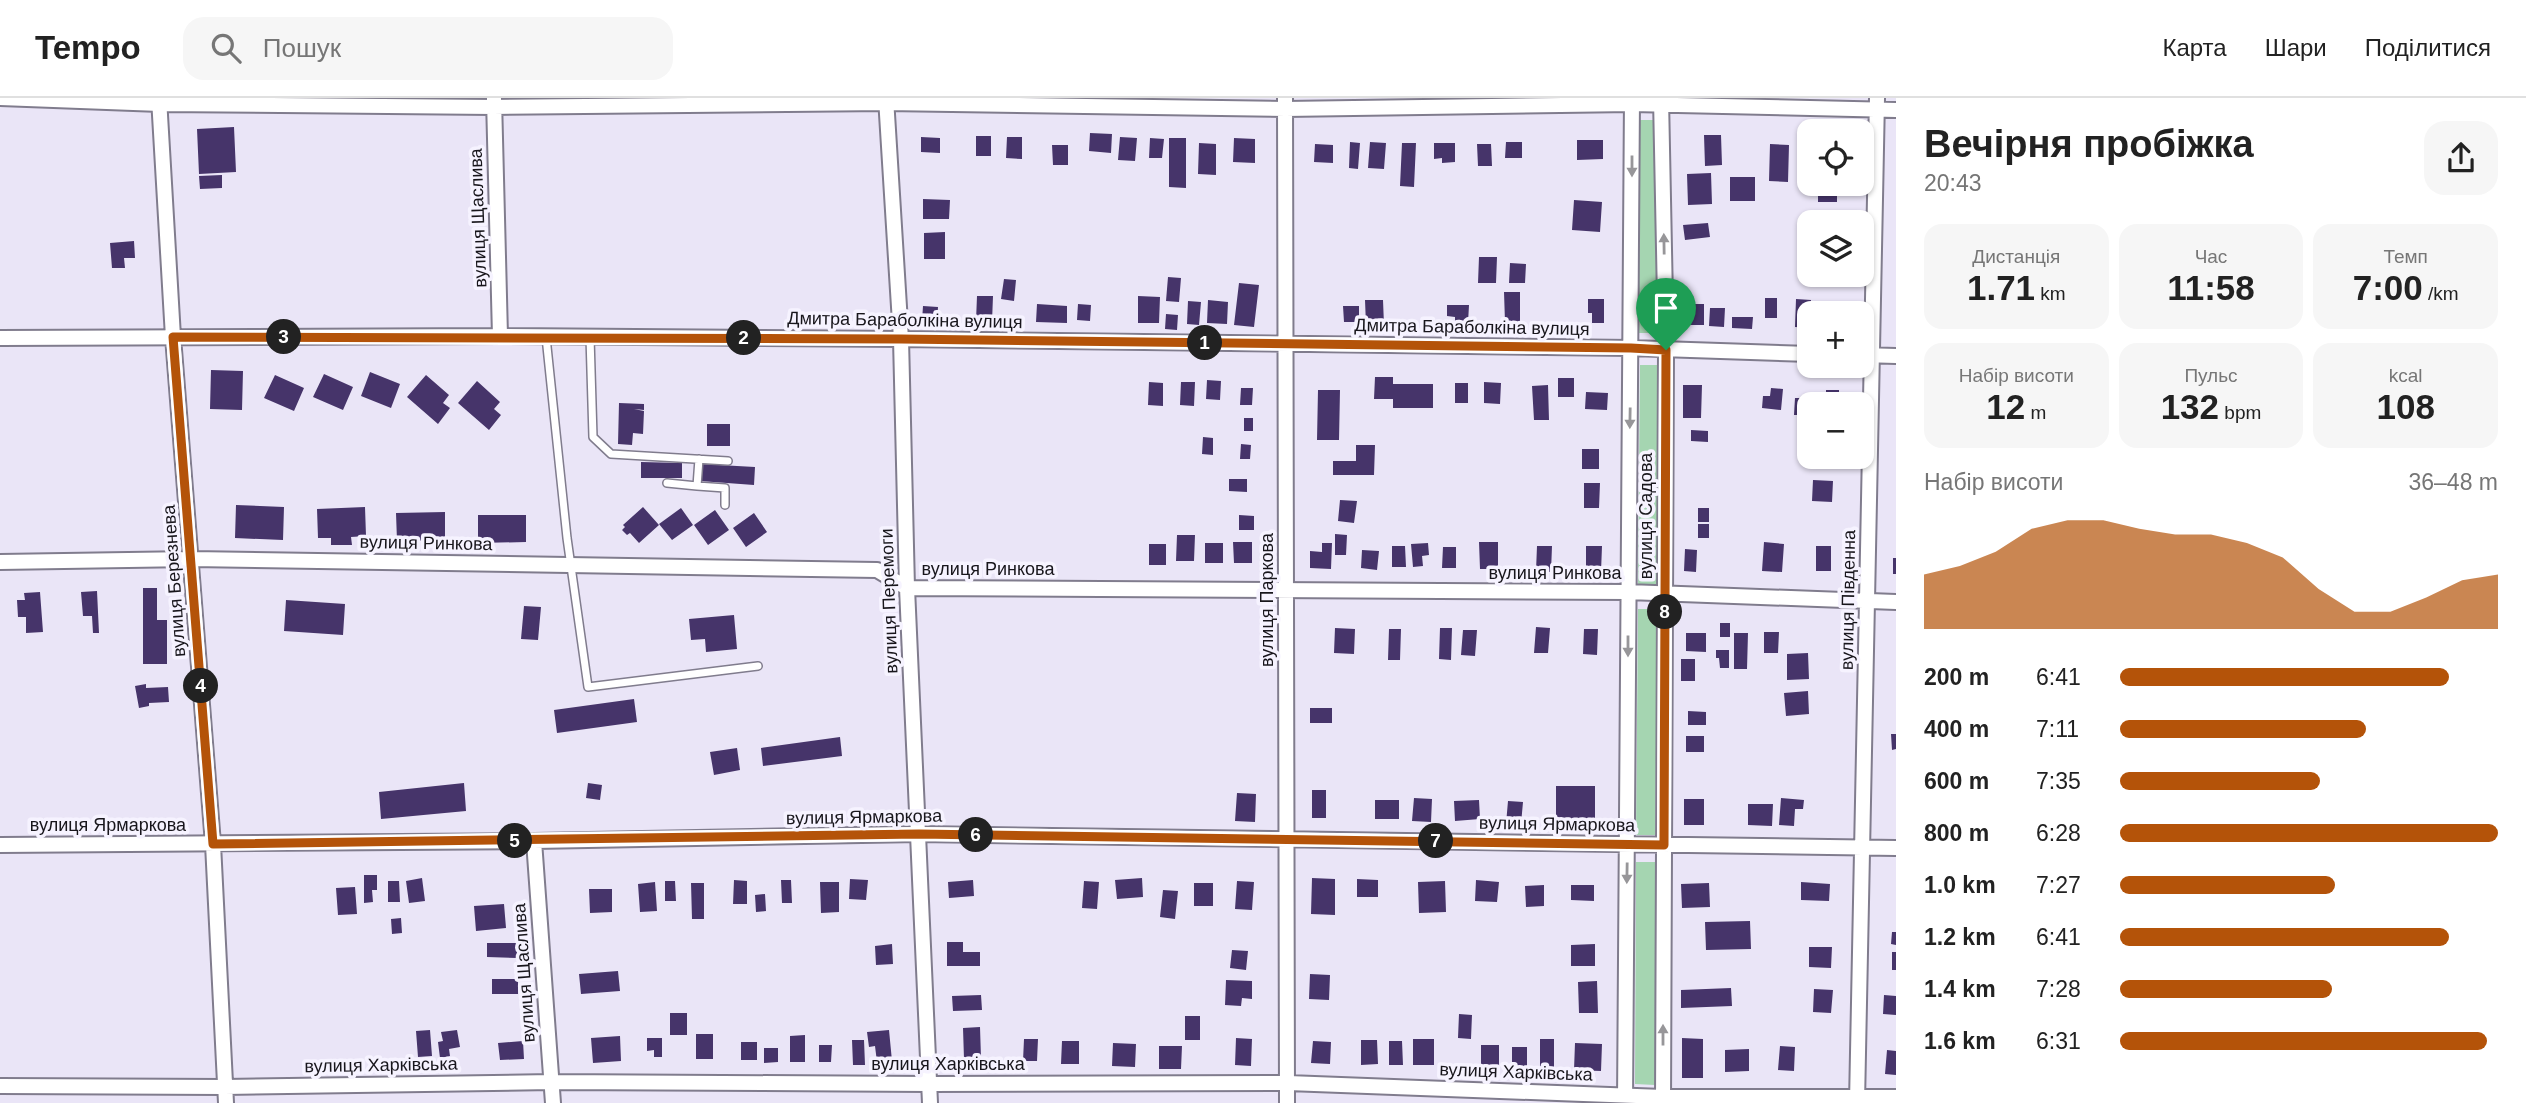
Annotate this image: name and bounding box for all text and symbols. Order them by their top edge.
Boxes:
search box [183,17,673,80]
text: Tempo [35,29,141,66]
icon: search [207,29,245,67]
text: Пошук [263,33,341,63]
text: Карта [2162,34,2227,61]
text: Шари [2265,34,2327,61]
text: Поділитися [2365,34,2491,61]
map controls [1797,119,1874,469]
button: locate [1797,119,1874,196]
button: share [2424,121,2498,195]
text: Вечірня пробіжка [1924,123,2254,165]
street label: вулиця Щаслива [466,147,490,288]
one-way arrow [1626,155,1638,177]
text: 20:43 [1924,170,1982,196]
button: layers [1797,210,1874,287]
one-way arrow [1658,233,1670,255]
text: Дистанція [1972,246,2060,267]
text: Час [2195,246,2227,267]
text: Темп [2383,246,2428,267]
text: 1.71 [1967,268,2035,307]
text: 11:58 [2167,268,2255,307]
text: 7:00 [2353,268,2423,307]
pin [1636,278,1696,350]
text: km [2035,283,2066,304]
text: /km [2423,283,2459,304]
icon: arrive [1647,289,1685,327]
button: + [1797,301,1874,378]
street label: Дмитра Бараболкіна вулиця [787,308,1023,332]
street label: Дмитра Бараболкіна вулиця [1354,315,1590,339]
pin: 3 [266,320,302,354]
pin: 2 [726,320,762,356]
text: 3 [278,326,289,347]
pin: 1 [1188,326,1222,360]
text: 2 [738,327,749,348]
text: 1 [1199,332,1210,353]
text: Набір висоти [1959,365,2074,386]
text: Пульс [2184,365,2238,386]
text: kcal [2389,365,2423,386]
text: 12 [1986,387,2025,426]
text: 132 [2161,387,2219,426]
text: 108 [2376,387,2435,426]
button: − [1797,392,1874,469]
text: m [2025,402,2046,423]
text: bpm [2219,402,2261,423]
one-way arrow [1624,407,1636,429]
street label: вулиця Садова [1636,452,1656,579]
text: Набір висоти [1924,469,2063,495]
text: 36–48 m [2408,469,2498,495]
street label: вулиця Березнева [159,503,189,658]
street label: вулиця Перемоги [876,528,902,674]
street label: вулиця Південна [1837,529,1859,670]
street label: вулиця Ринкова [359,532,494,554]
street label: вулиця Паркова [1257,532,1277,667]
street label: вулиця Ринкова [922,559,1055,579]
street label: вулиця Ринкова [1489,563,1622,583]
pin: 8 [1648,594,1682,630]
text: 8 [1659,601,1670,622]
one-way arrow [1622,635,1634,657]
text: 200 m [1924,664,1989,690]
text: 6:41 [2036,664,2081,690]
pin: 4 [184,668,218,704]
text: 4 [195,675,206,696]
text: 400 m [1924,716,1989,742]
text: 7:11 [2036,716,2079,742]
text: 600 m [1924,768,1989,794]
text: 7:35 [2036,768,2081,794]
street label: вулиця Ярмаркова [786,806,943,828]
street label: вулиця Ярмаркова [1479,813,1636,835]
street label: вулиця Ярмаркова [30,815,187,835]
pin: 6 [958,818,993,852]
text: 800 m [1924,820,1989,846]
text: 6:28 [2036,820,2081,846]
pin: 5 [498,824,532,858]
text: 6 [970,824,981,845]
pin: 7 [1418,824,1454,858]
text: 5 [509,830,520,851]
text: 7 [1430,830,1441,851]
one-way arrow [1622,862,1633,884]
text: 1.0 km [1924,872,1996,898]
text: 7:27 [2036,872,2081,898]
street label: вулиця Щаслива [509,902,539,1043]
text: 1.2 km [1924,924,1996,950]
text: 6:41 [2036,924,2081,950]
text: 1.4 km [1924,976,1996,1002]
text: 7:28 [2036,976,2081,1002]
one-way arrow [1657,1024,1669,1046]
text: 1.6 km [1924,1028,1996,1054]
text: 6:31 [2036,1028,2081,1054]
street label: вулиця Харківська [304,1054,459,1076]
street label: вулиця Харківська [871,1054,1026,1074]
street label: вулиця Харківська [1439,1059,1594,1085]

